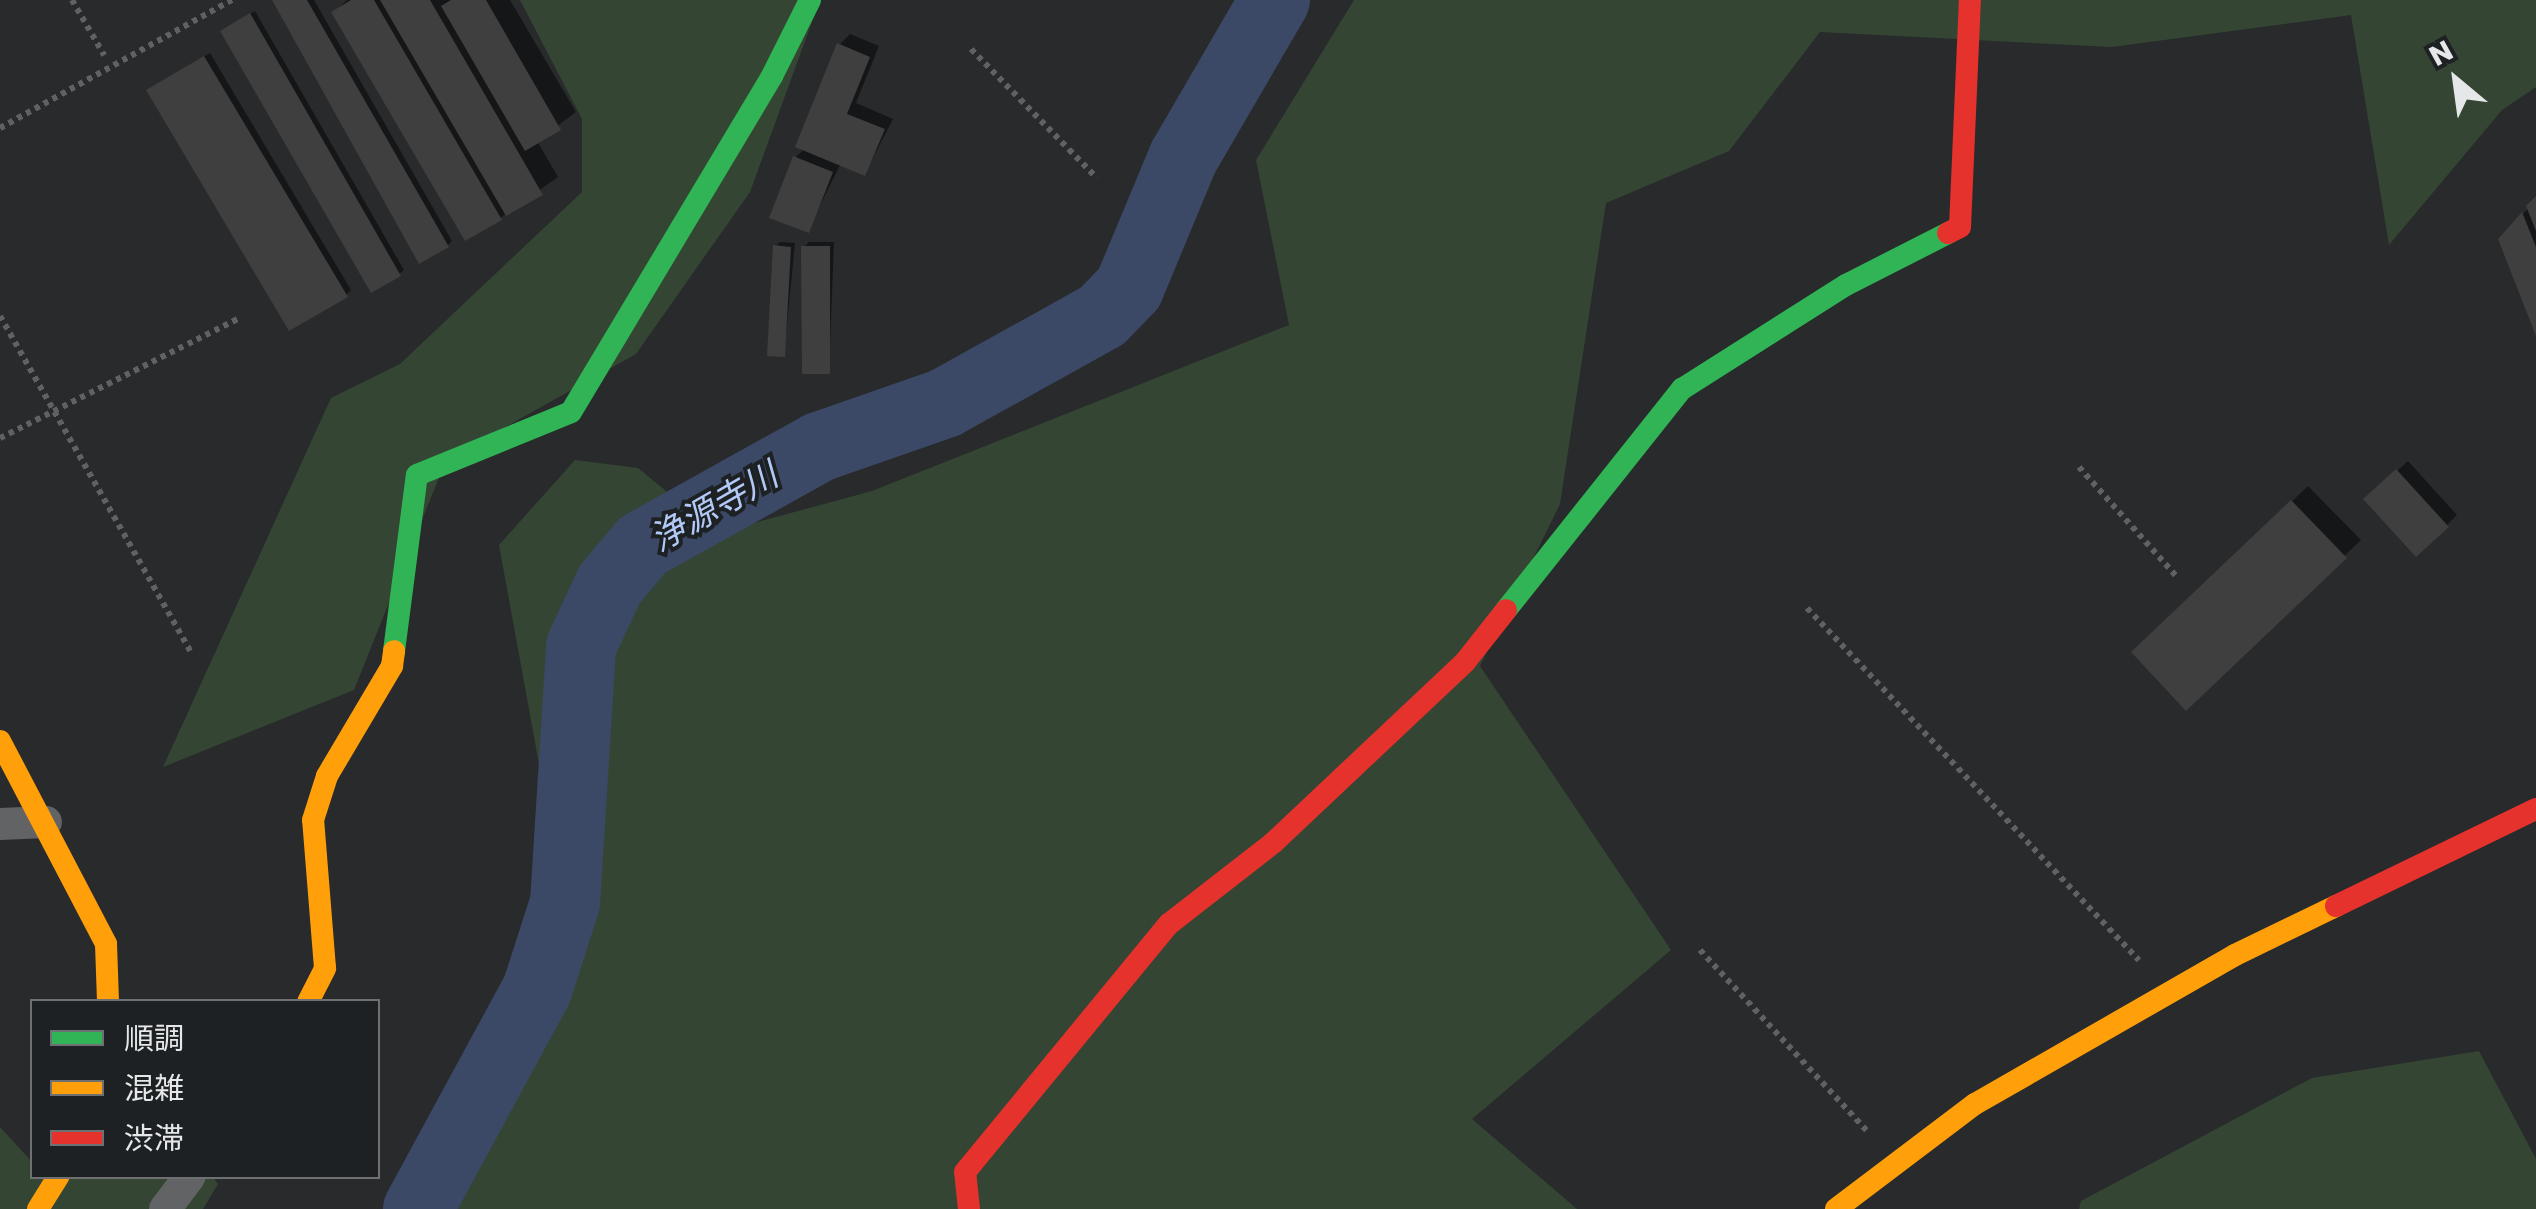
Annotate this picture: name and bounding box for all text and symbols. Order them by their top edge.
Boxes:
north arrow [2406,30,2506,130]
text: N [2423,31,2460,75]
water label: 浄源寺川 [643,454,785,560]
legend [30,999,380,1179]
text: 順調 [124,1017,184,1060]
text: 混雑 [124,1067,184,1110]
text: 渋滞 [124,1117,184,1160]

